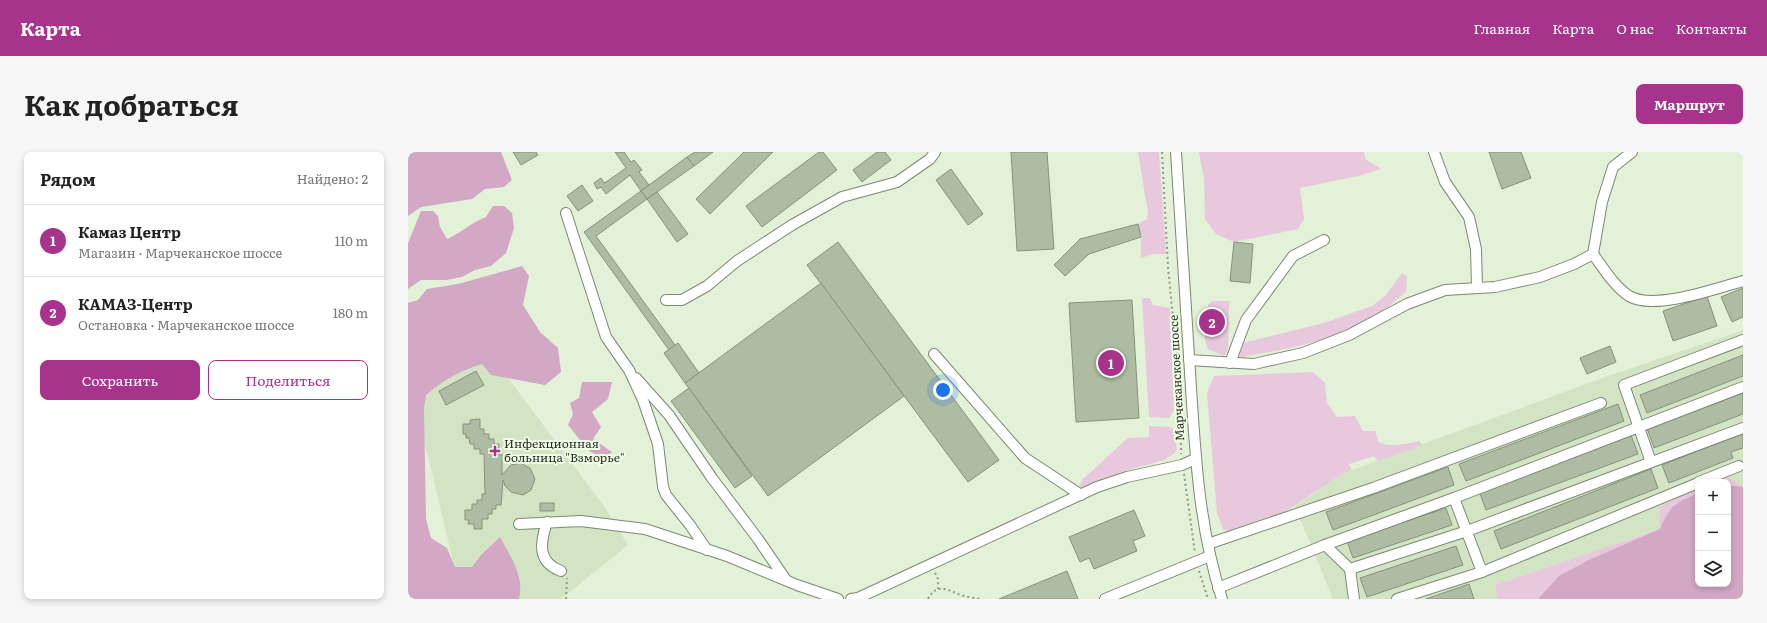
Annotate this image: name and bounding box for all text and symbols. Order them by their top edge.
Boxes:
text: Карта [20,14,81,42]
text: Главная [1474,18,1530,38]
text: Карта [1552,18,1594,38]
text: О нас [1616,18,1654,38]
text: Контакты [1676,18,1747,38]
text: Как добраться [24,83,239,125]
button: Маршрут [1636,84,1743,124]
text: Рядом [40,166,96,191]
text: Найдено: 2 [297,169,368,188]
text: Камаз Центр [78,220,181,243]
text: 1 [50,231,56,250]
text: 110 m [335,231,368,250]
text: Магазин · Марчеканское шоссе [78,243,282,262]
text: КАМАЗ-Центр [78,292,193,315]
text: 2 [50,303,56,322]
text: 180 m [333,303,368,322]
pin: 2 [1199,307,1225,337]
street label: Марчеканское шоссе [1164,314,1188,442]
text: Остановка · Марчеканское шоссе [78,315,294,334]
pin: 1 [1098,348,1124,378]
button: Сохранить [40,360,200,400]
button: Поделиться [208,360,368,400]
your location [933,380,953,400]
place label: Инфекционная больница "Взморье" [504,434,625,466]
marker: Инфекционная больница "Взморье" [489,445,501,457]
map controls [1695,479,1731,587]
button: + [1695,479,1731,515]
button: − [1695,515,1731,551]
button: layers [1695,551,1731,587]

